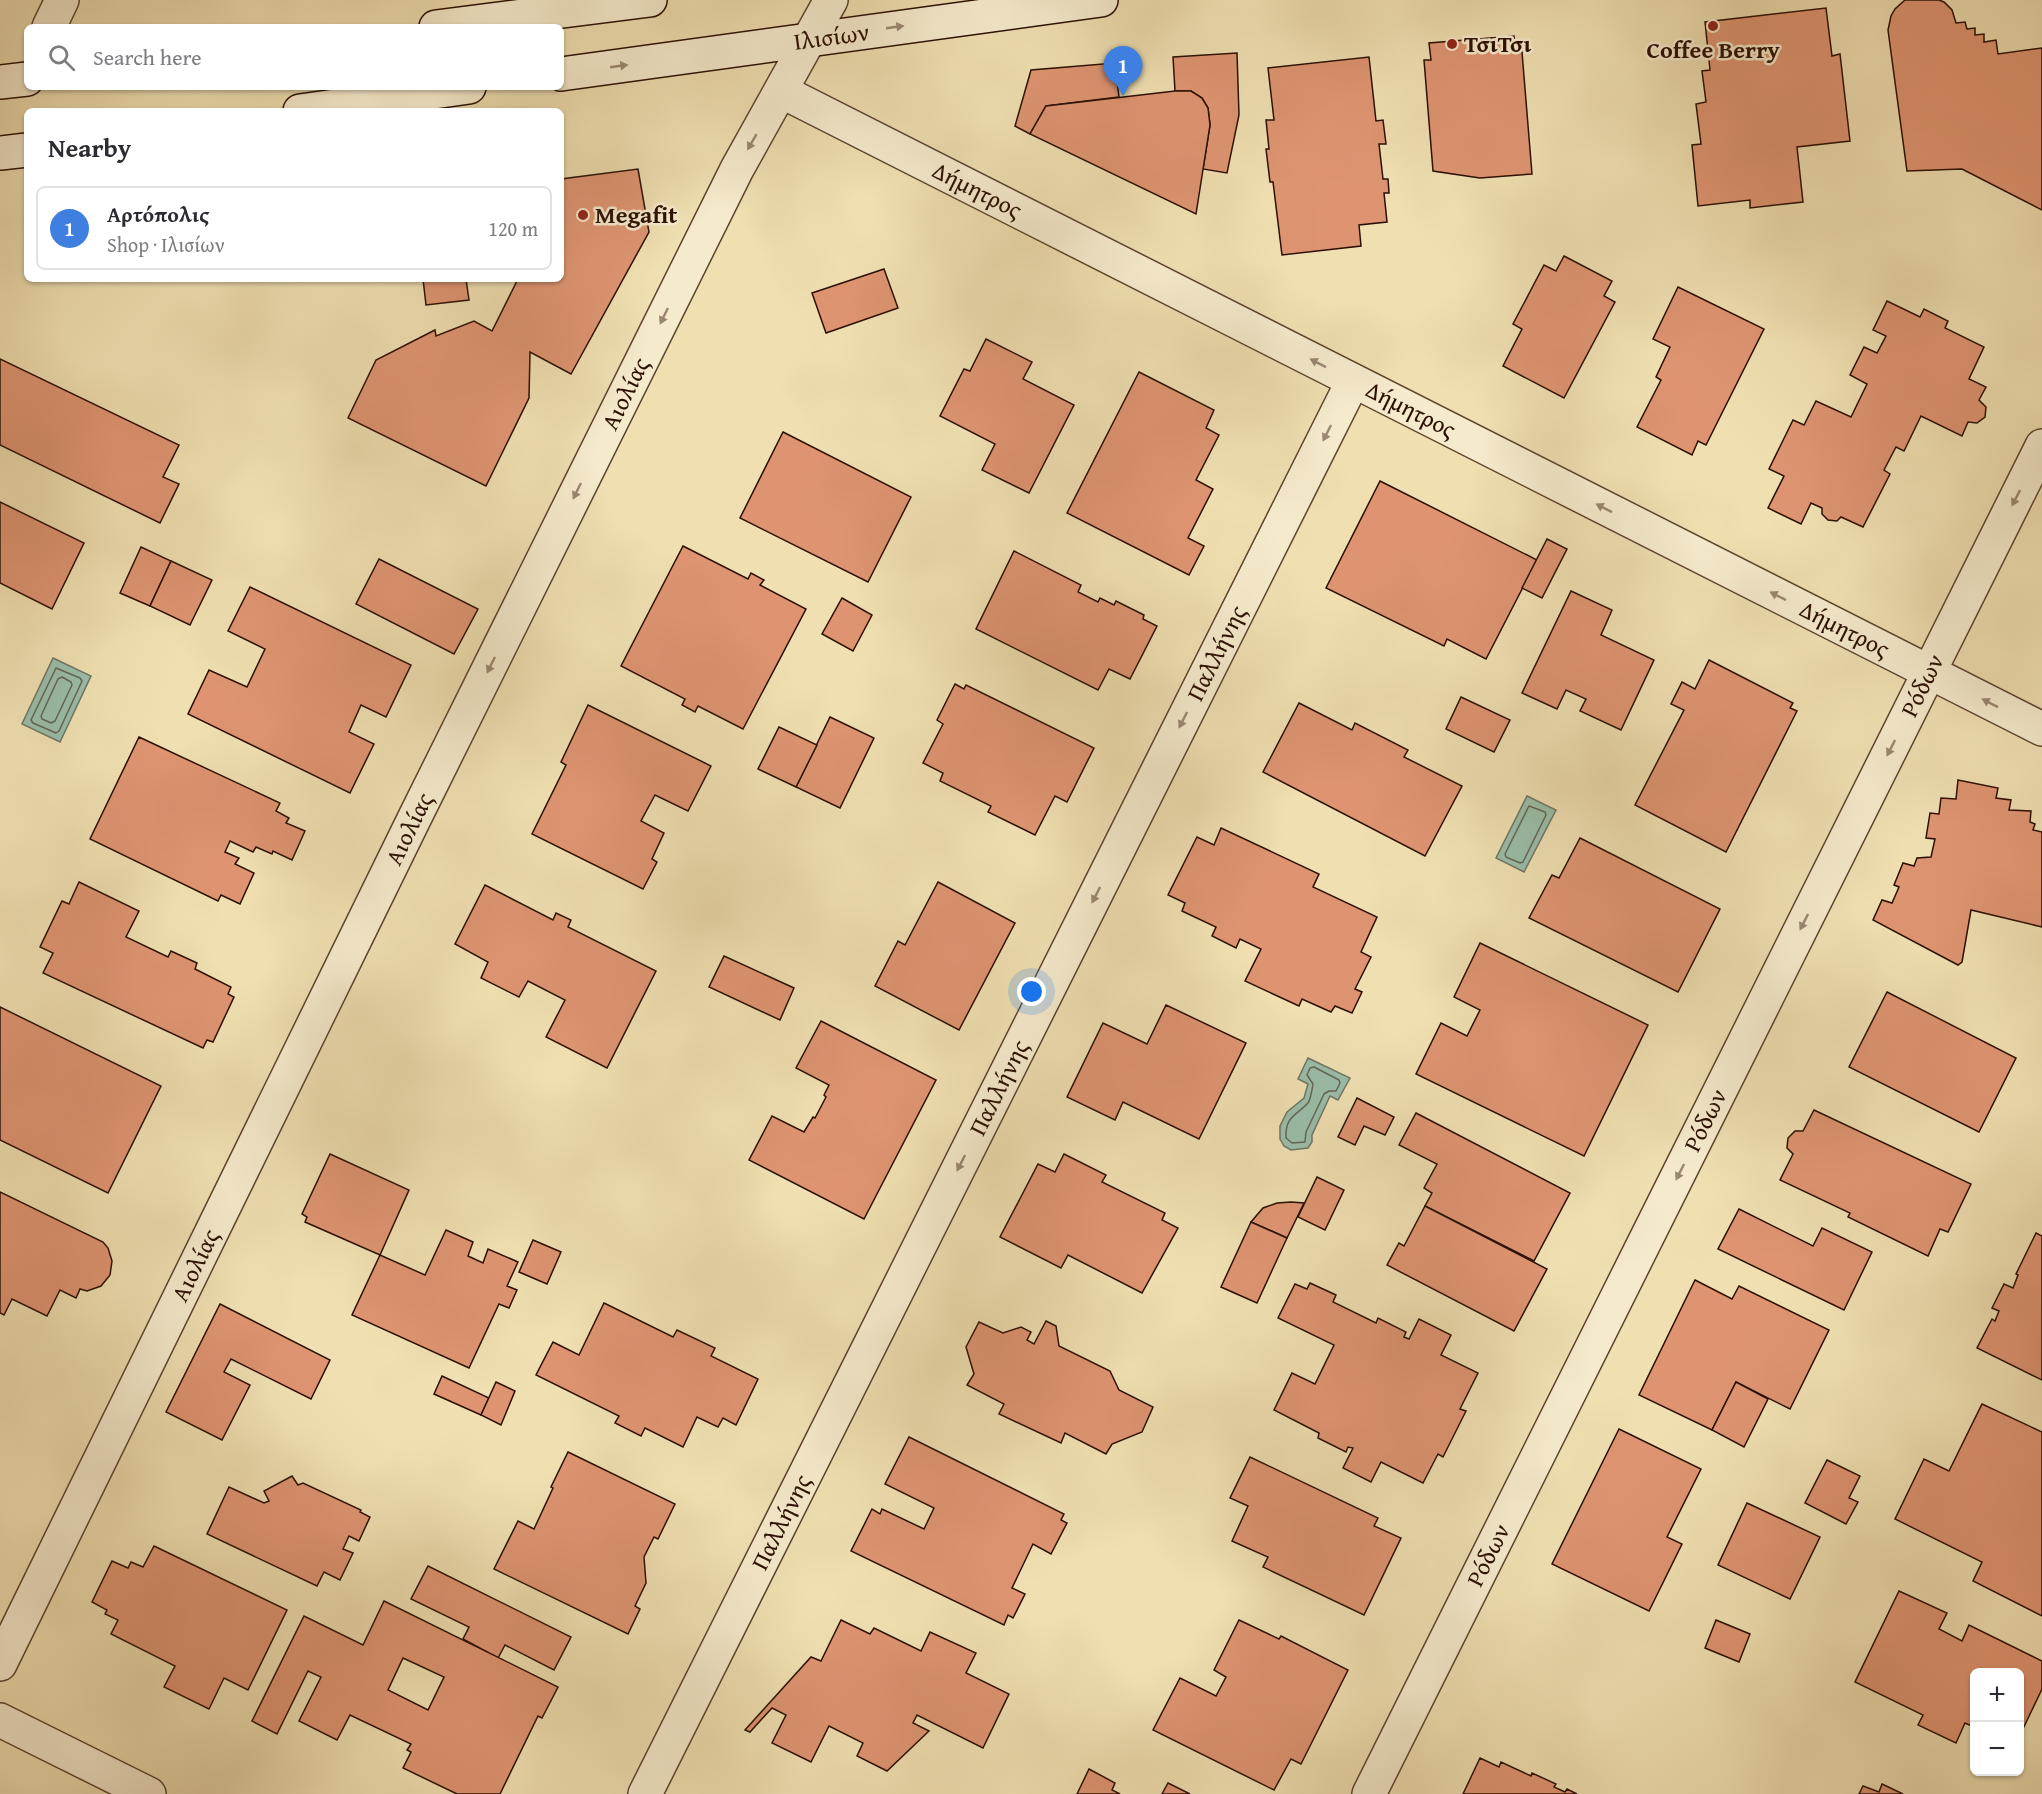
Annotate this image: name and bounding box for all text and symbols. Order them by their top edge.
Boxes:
street label: Ιλισίων [791,14,872,59]
marker: Coffee Berry [1706,19,1720,33]
one-way arrow [886,23,905,32]
search box [24,24,564,90]
place label: ΤσιΤσι [1464,26,1531,61]
place label: Coffee Berry [1647,32,1780,67]
marker: ΤσιΤσι [1445,37,1459,51]
icon: search [45,41,78,74]
text: Search here [93,41,202,73]
pin: 1 [1104,46,1142,96]
one-way arrow [610,61,629,70]
text: Nearby [48,128,131,167]
one-way arrow [747,134,758,150]
street label: Δήμητρος [927,153,1028,227]
place label: Megafit [595,197,677,232]
text: Αρτόπολις [107,198,210,230]
marker: Megafit [576,208,590,222]
text: 1 [64,214,75,243]
text: 120 m [488,214,538,243]
text: Shop · Ιλισίων [107,230,225,259]
one-way arrow [659,308,669,325]
street label: Αιολίας [592,351,658,436]
one-way arrow [1309,358,1326,368]
street label: Δήμητρος [1360,372,1462,447]
one-way arrow [1323,425,1332,442]
one-way arrow [573,482,582,499]
one-way arrow [2011,490,2021,507]
one-way arrow [1596,503,1613,513]
one-way arrow [1770,591,1787,601]
street label: Δήμητρος [1794,591,1896,666]
street label: Παλλήνης [1177,599,1255,707]
street label: Ρόδων [1892,648,1952,723]
one-way arrow [486,657,495,674]
one-way arrow [1981,698,1998,708]
one-way arrow [1179,712,1188,729]
one-way arrow [1887,739,1896,756]
street label: Αιολίας [376,786,441,871]
one-way arrow [1091,886,1101,903]
one-way arrow [1799,914,1809,931]
your location [1017,977,1046,1006]
street label: Παλλήνης [960,1034,1037,1141]
street label: Ρόδων [1674,1083,1735,1158]
one-way arrow [957,1154,966,1171]
one-way arrow [1675,1163,1684,1180]
street label: Αιολίας [162,1223,228,1307]
street label: Παλλήνης [742,1468,819,1576]
street label: Ρόδων [1457,1517,1518,1592]
map controls [1970,1668,2024,1776]
button: + [1970,1668,2024,1722]
button: − [1970,1722,2024,1776]

